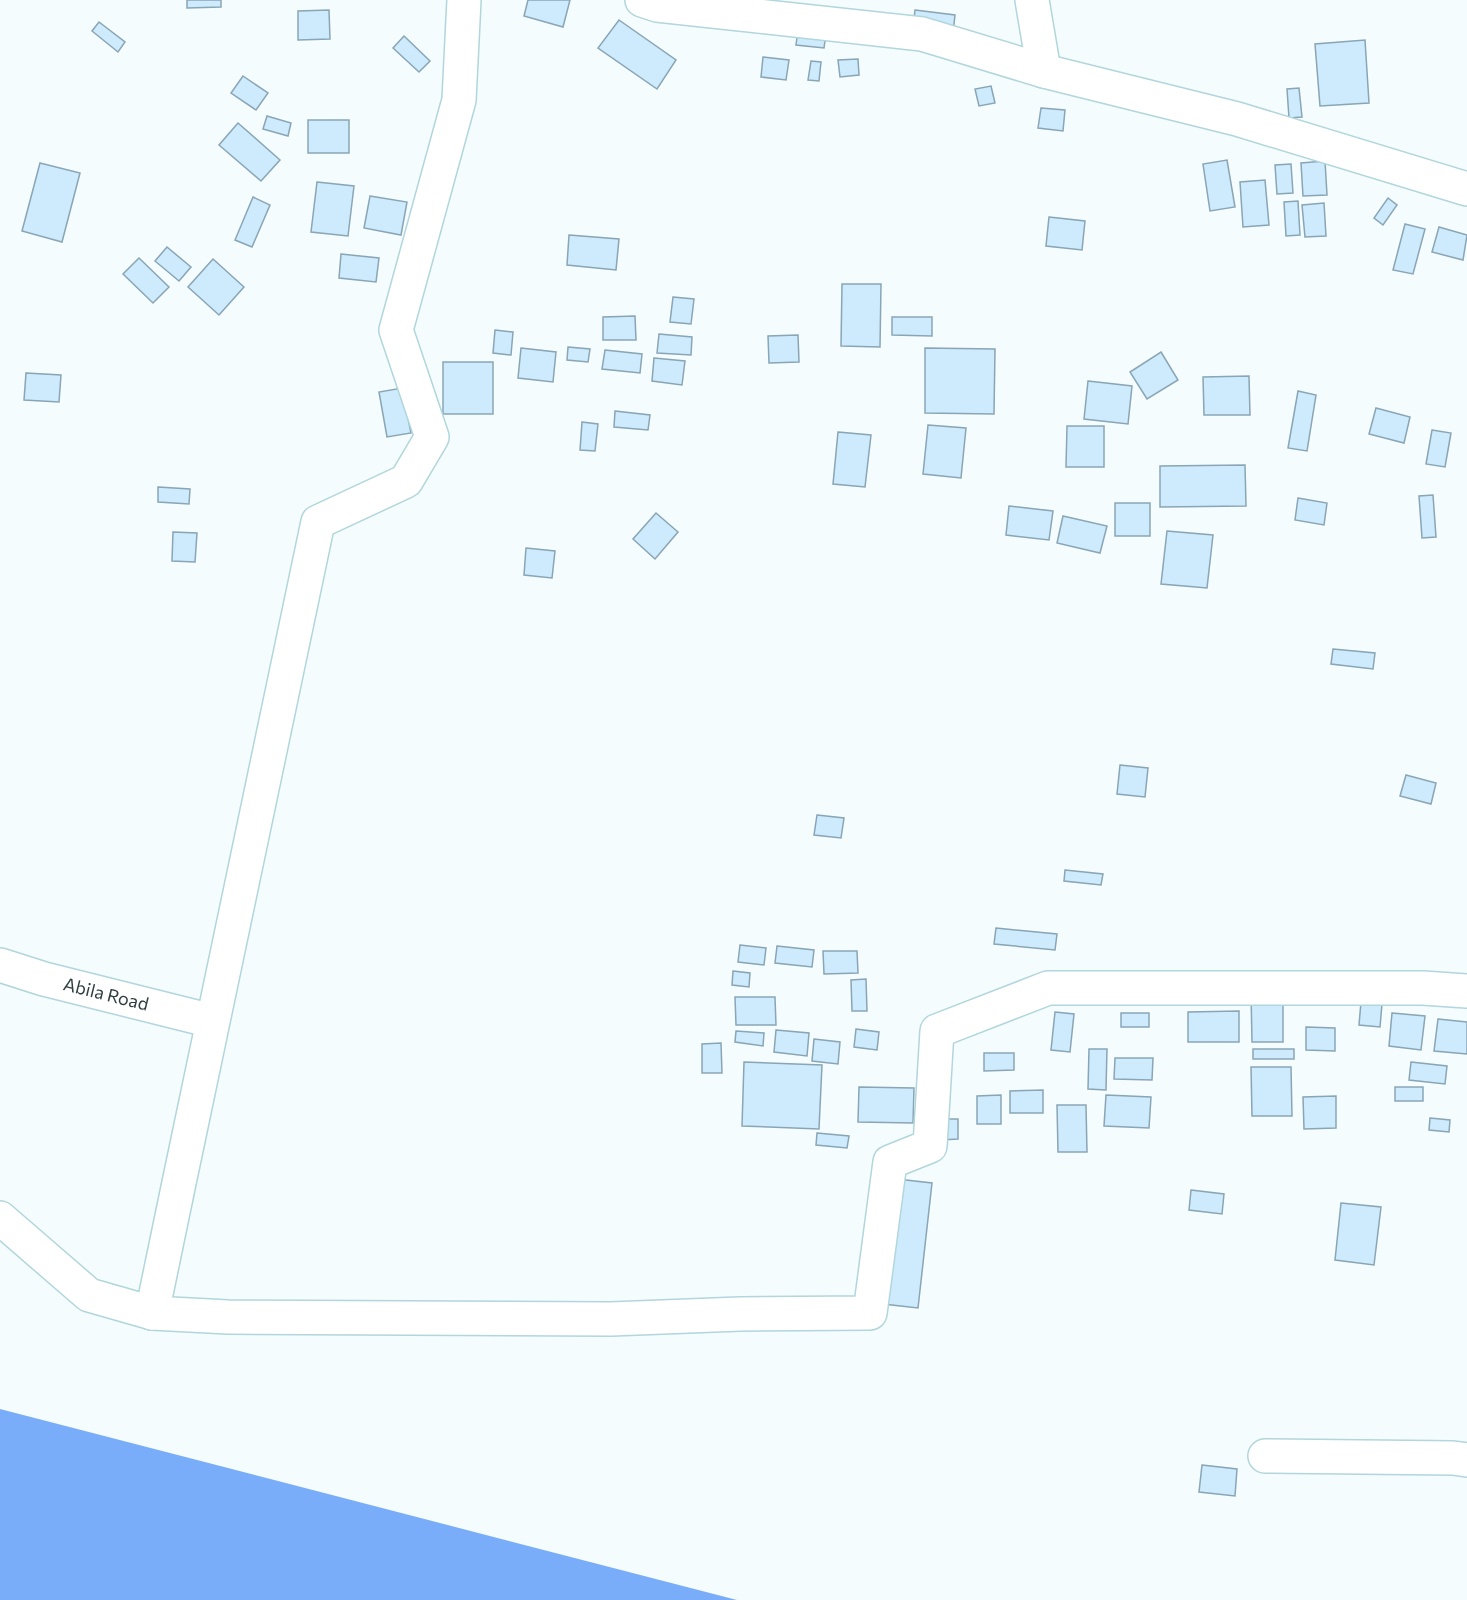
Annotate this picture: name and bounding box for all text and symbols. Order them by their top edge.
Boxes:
street label: Abila Road [61,972,151,1015]

